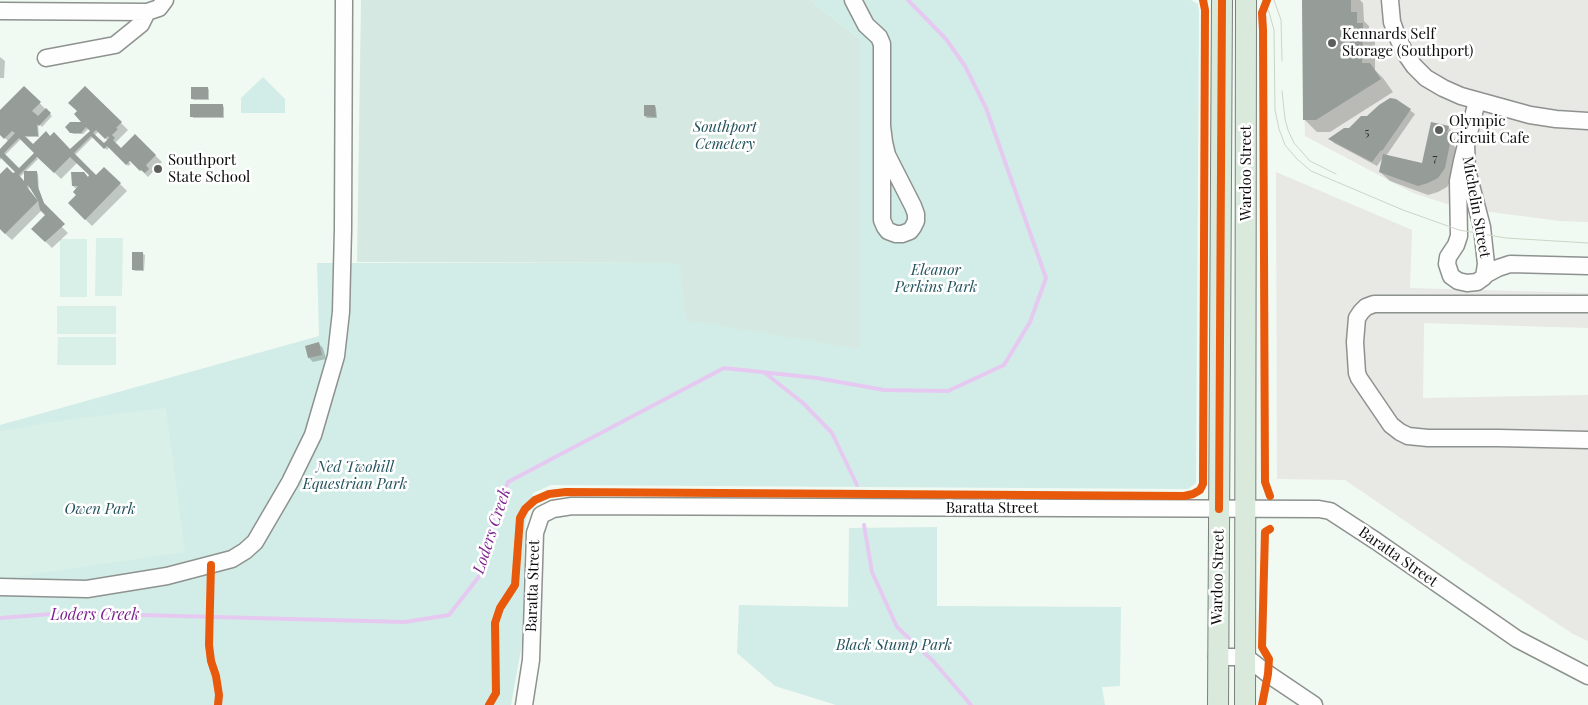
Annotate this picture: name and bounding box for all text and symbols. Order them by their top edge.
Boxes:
place label: Kennards Self Storage (Southport) [1342,25,1473,60]
marker: Kennards Self Storage (Southport) [1326,37,1338,49]
place label: Olympic Circuit Cafe [1449,112,1530,147]
park label: Southport Cemetery [693,118,757,153]
marker: Olympic Circuit Cafe [1433,124,1445,136]
street label: Wardoo Street [1237,125,1255,221]
house number: 5 [1365,125,1369,139]
place label: Southport State School [168,151,250,186]
house number: 7 [1433,151,1437,165]
street label: Michelin Street [1458,155,1494,259]
marker: Southport State School [152,163,164,175]
park label: Eleanor Perkins Park [895,261,977,296]
park label: Ned Twohill Equestrian Park [303,458,407,493]
water label: Loders Creek [469,486,515,576]
street label: Baratta Street [946,499,1038,517]
park label: Owen Park [65,500,135,518]
street label: Baratta Street [1355,523,1441,591]
street label: Wardoo Street [1208,529,1228,625]
street label: Baratta Street [522,539,544,633]
water label: Loders Creek [51,605,139,625]
park label: Black Stump Park [836,636,952,654]

